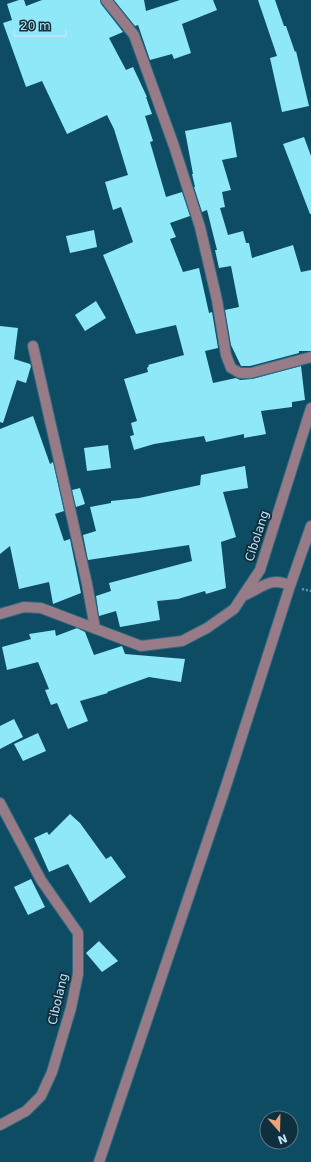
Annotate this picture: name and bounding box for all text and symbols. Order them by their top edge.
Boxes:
scale bar [14,12,66,38]
text: 20 m [20,19,51,33]
street label: Cibolang [242,509,272,563]
street label: Cibolang [45,972,71,1026]
north arrow [259,1110,299,1150]
text: N [276,1131,289,1147]

